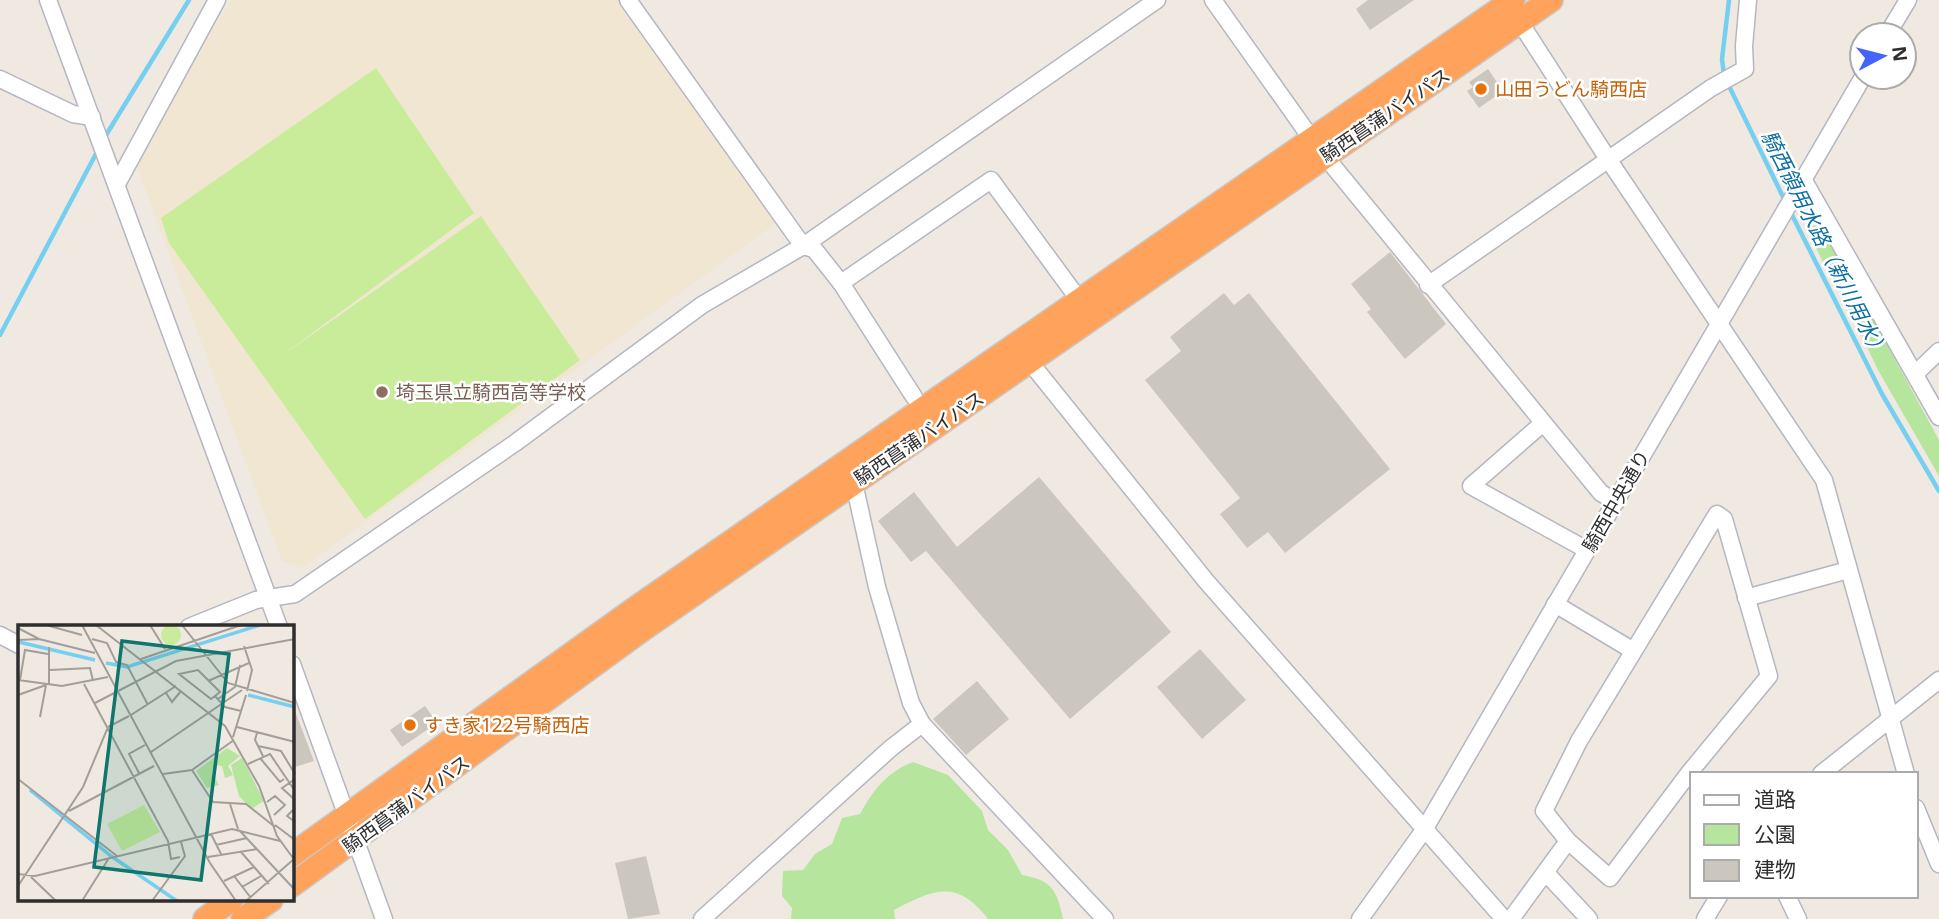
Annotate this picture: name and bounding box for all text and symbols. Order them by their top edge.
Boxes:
north arrow [1848,21,1918,91]
text: N [1886,45,1914,63]
street label: 騎西菖蒲バイパス [1315,62,1455,168]
place label: 山田うどん騎西店 [1495,76,1647,102]
marker: 山田うどん騎西店 [1473,81,1489,97]
water label: 騎西領用水路（新川用水） [1755,125,1895,363]
place label: 埼玉県立騎西高等学校 [396,379,586,405]
marker: 埼玉県立騎西高等学校 [374,384,390,400]
street label: 騎西菖蒲バイパス [849,385,989,491]
street label: 騎西中央通り [1576,445,1656,557]
inset map [18,625,294,902]
place label: すき家122号騎西店 [424,712,590,738]
marker: すき家122号騎西店 [402,717,418,733]
street label: 騎西菖蒲バイパス [337,749,475,859]
legend [1690,772,1918,898]
text: 道路 [1754,785,1796,813]
text: 公園 [1754,820,1796,848]
text: 建物 [1754,855,1796,883]

